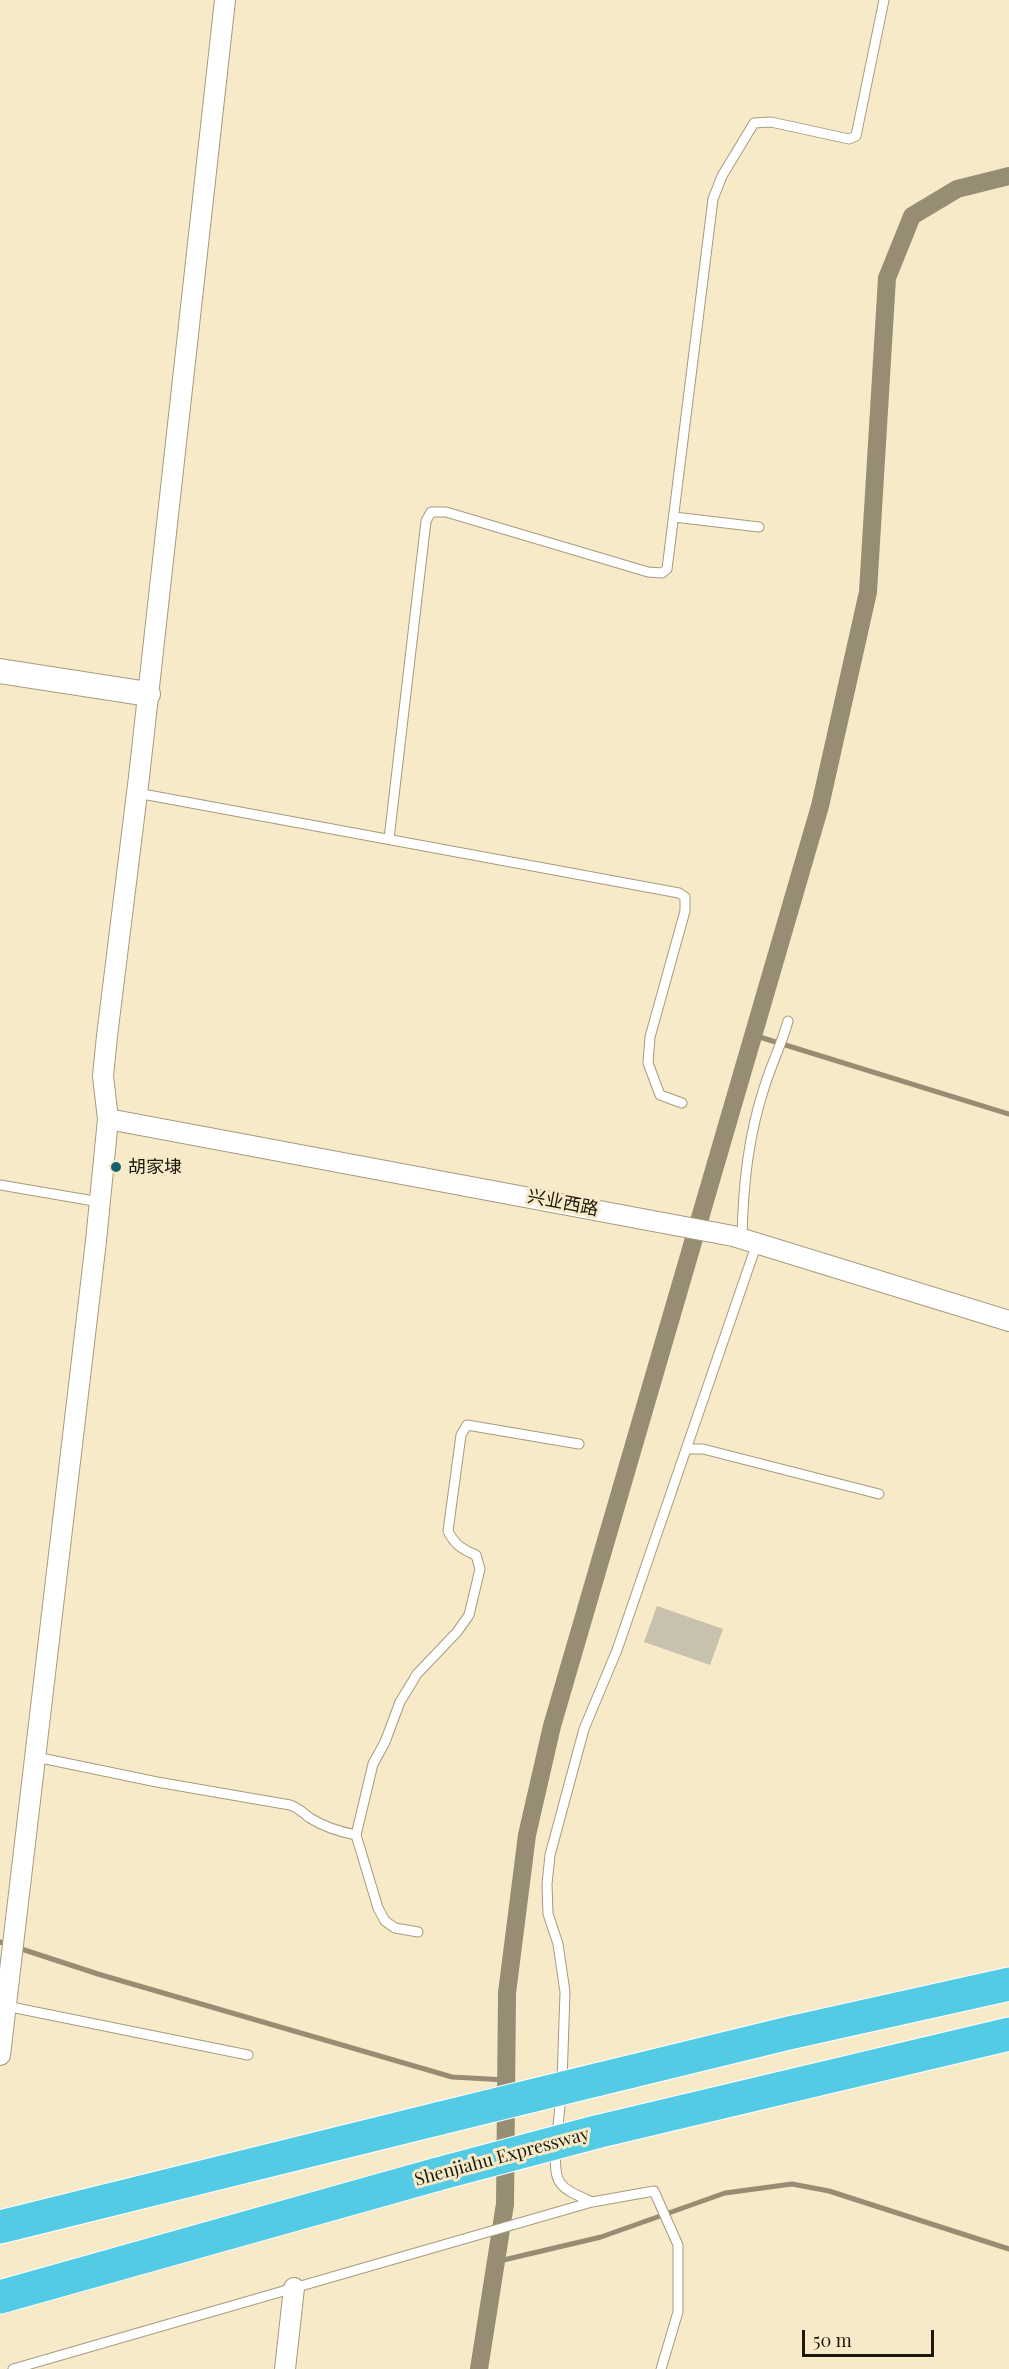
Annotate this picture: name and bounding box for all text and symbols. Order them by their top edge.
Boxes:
place label: 胡家埭 [128,1156,182,1178]
marker: 胡家埭 [109,1160,123,1174]
street label: 兴业西路 [526,1186,600,1220]
street label: Shenjiahu Expressway [412,2123,592,2191]
scale bar [805,2318,937,2356]
text: 50 m [813,2328,852,2352]

